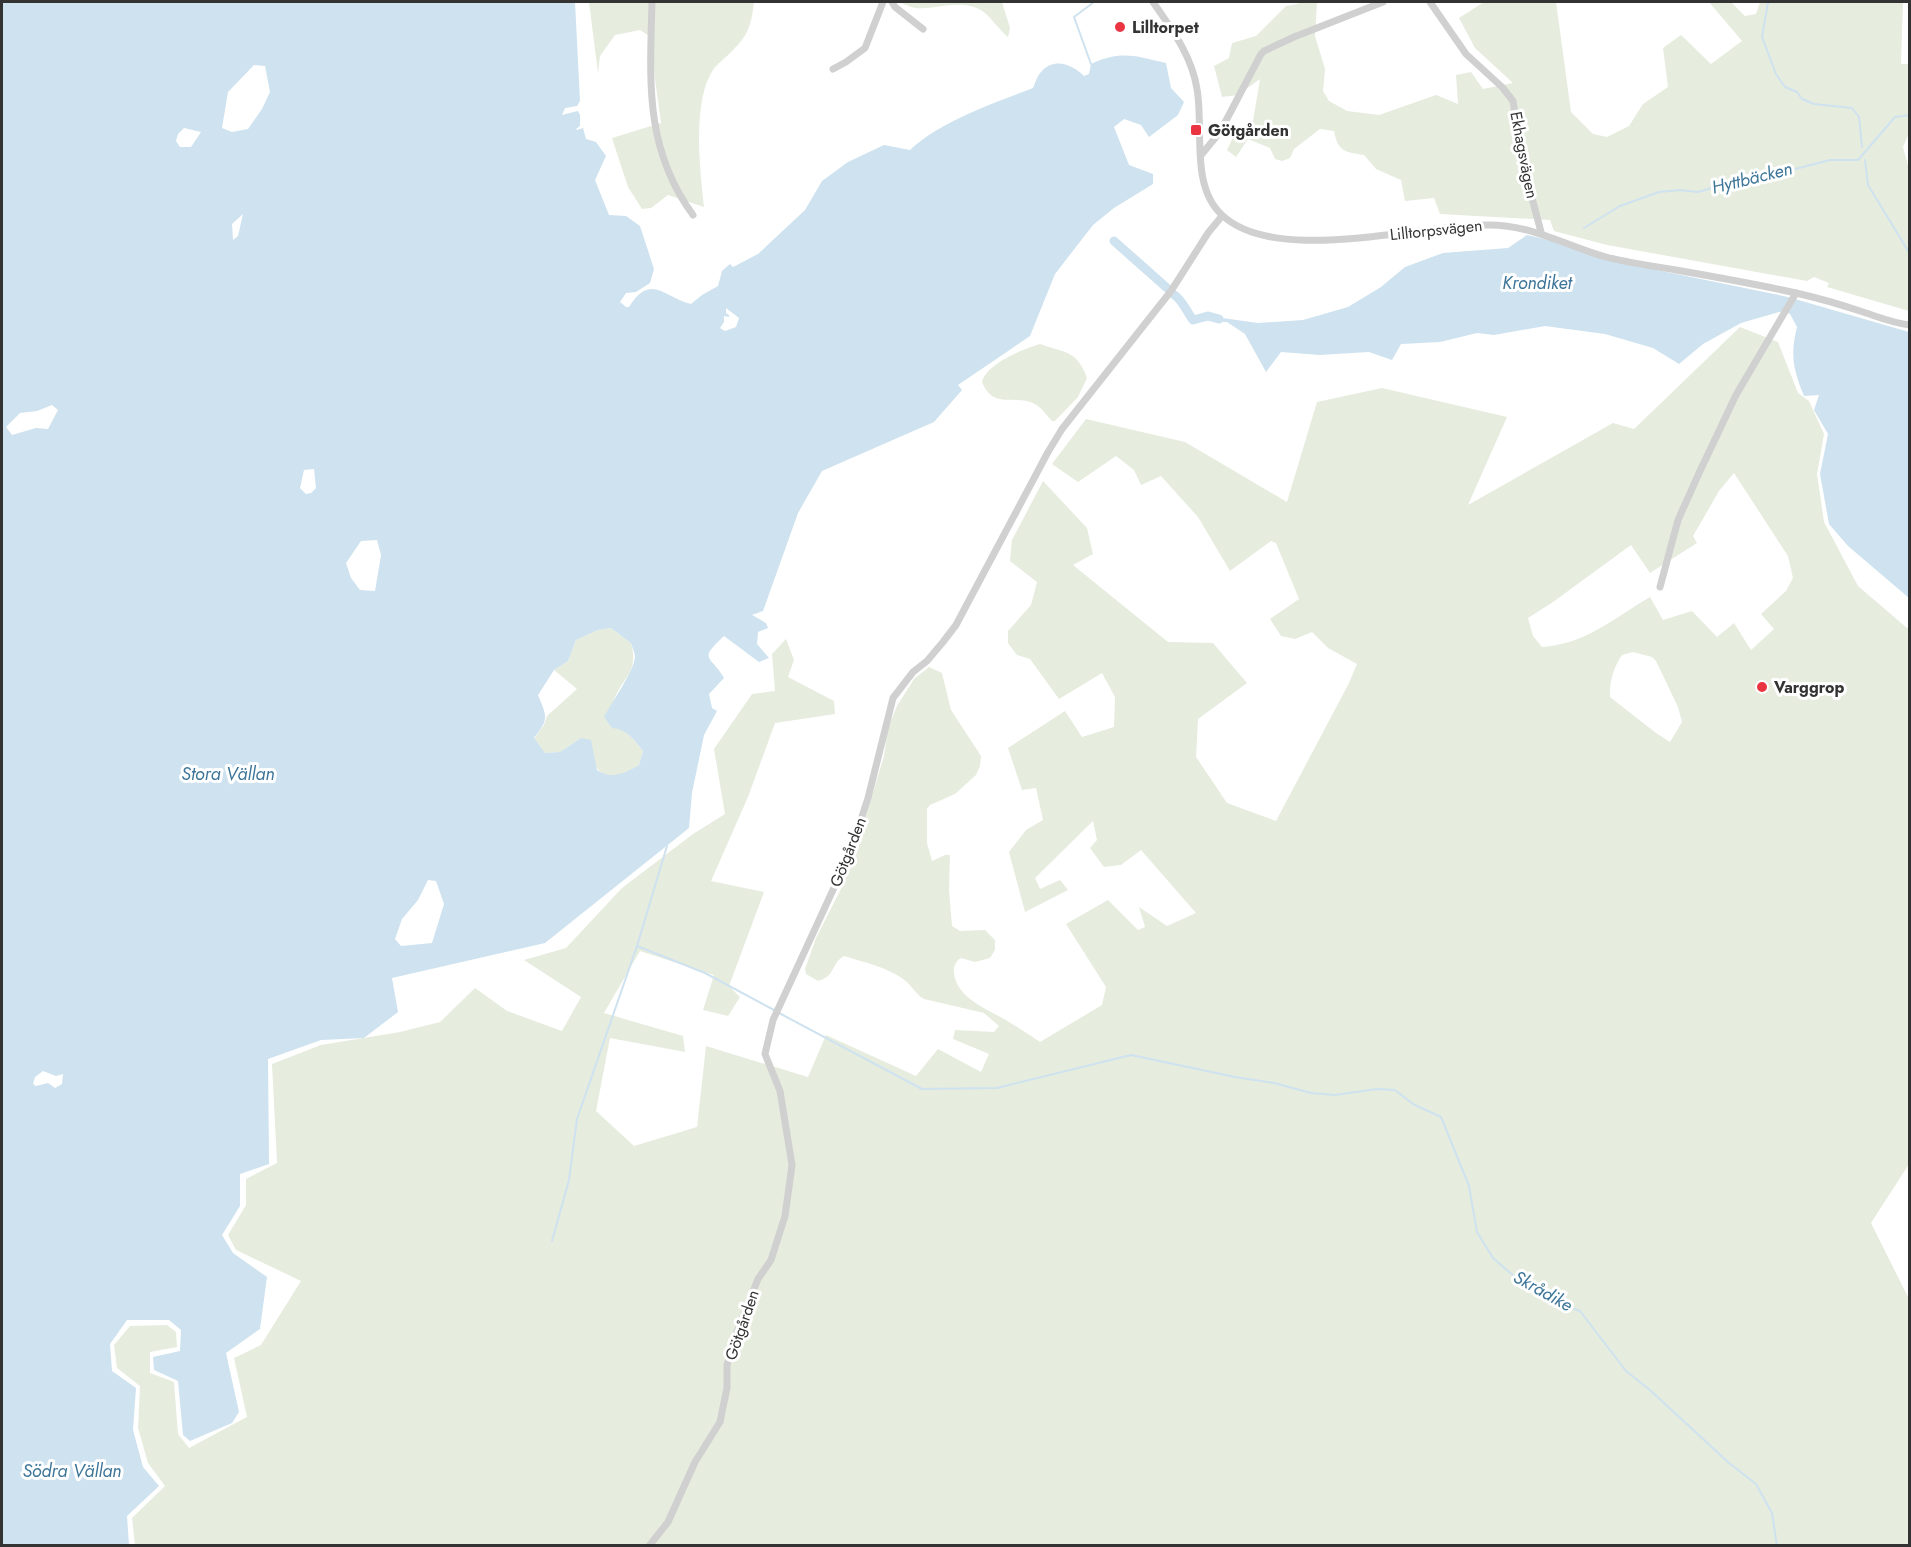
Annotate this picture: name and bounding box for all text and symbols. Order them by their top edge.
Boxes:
place label: Lilltorpet [1132,16,1200,39]
marker: Lilltorpet [1113,20,1127,34]
street label: Ekhagsvägen [1504,110,1544,200]
place label: Götgården [1208,119,1289,142]
marker: Götgården [1189,123,1203,137]
water label: Hyttbäcken [1709,155,1795,201]
street label: Lilltorpsvägen [1389,214,1483,246]
water label: Krondiket [1502,270,1574,296]
place label: Varggrop [1773,676,1844,699]
marker: Varggrop [1755,680,1769,694]
water label: Stora Vällan [181,761,275,787]
street label: Götgården [824,814,872,890]
water label: Skrådike [1509,1264,1577,1318]
street label: Götgården [719,1287,765,1363]
water label: Södra Vällan [22,1458,122,1484]

